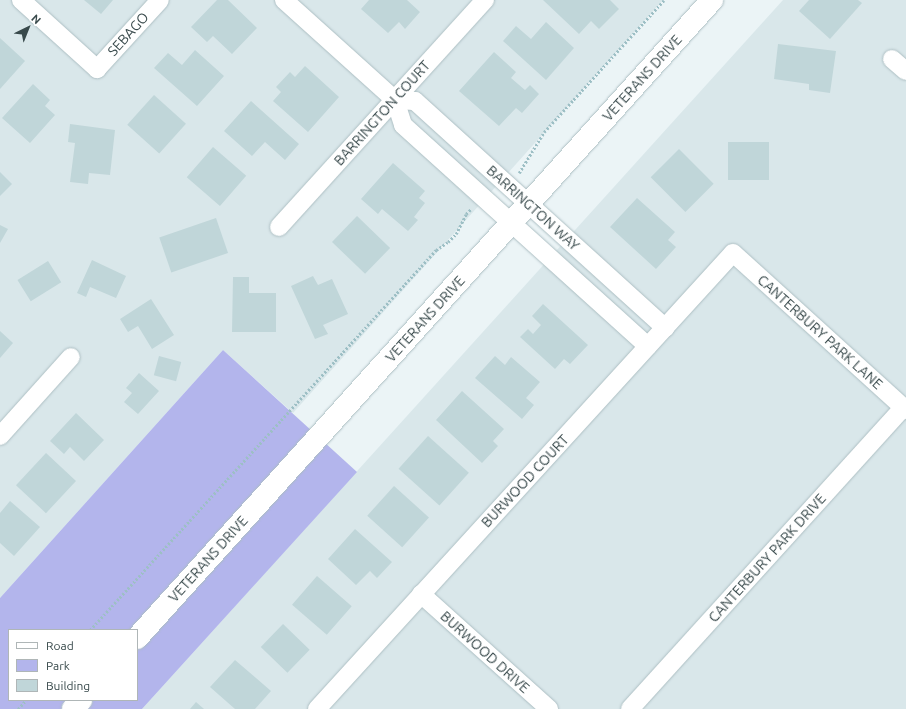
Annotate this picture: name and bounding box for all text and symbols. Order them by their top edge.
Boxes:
north arrow [8,8,48,48]
street label: SEBAGO [104,9,152,59]
text: N [29,12,43,26]
street label: VETERANS DRIVE [599,31,685,125]
street label: BARRINGTON COURT [331,57,433,169]
street label: BARRINGTON WAY [483,162,583,254]
street label: CANTERBURY PARK LANE [754,271,886,393]
street label: VETERANS DRIVE [382,272,468,366]
street label: BURWOOD COURT [478,431,572,531]
street label: CANTERBURY PARK DRIVE [705,490,829,626]
street label: VETERANS DRIVE [165,512,251,606]
street label: BURWOOD DRIVE [437,608,533,696]
legend [8,629,138,701]
text: Road [46,639,74,652]
text: Park [46,659,70,672]
text: Building [46,679,90,692]

